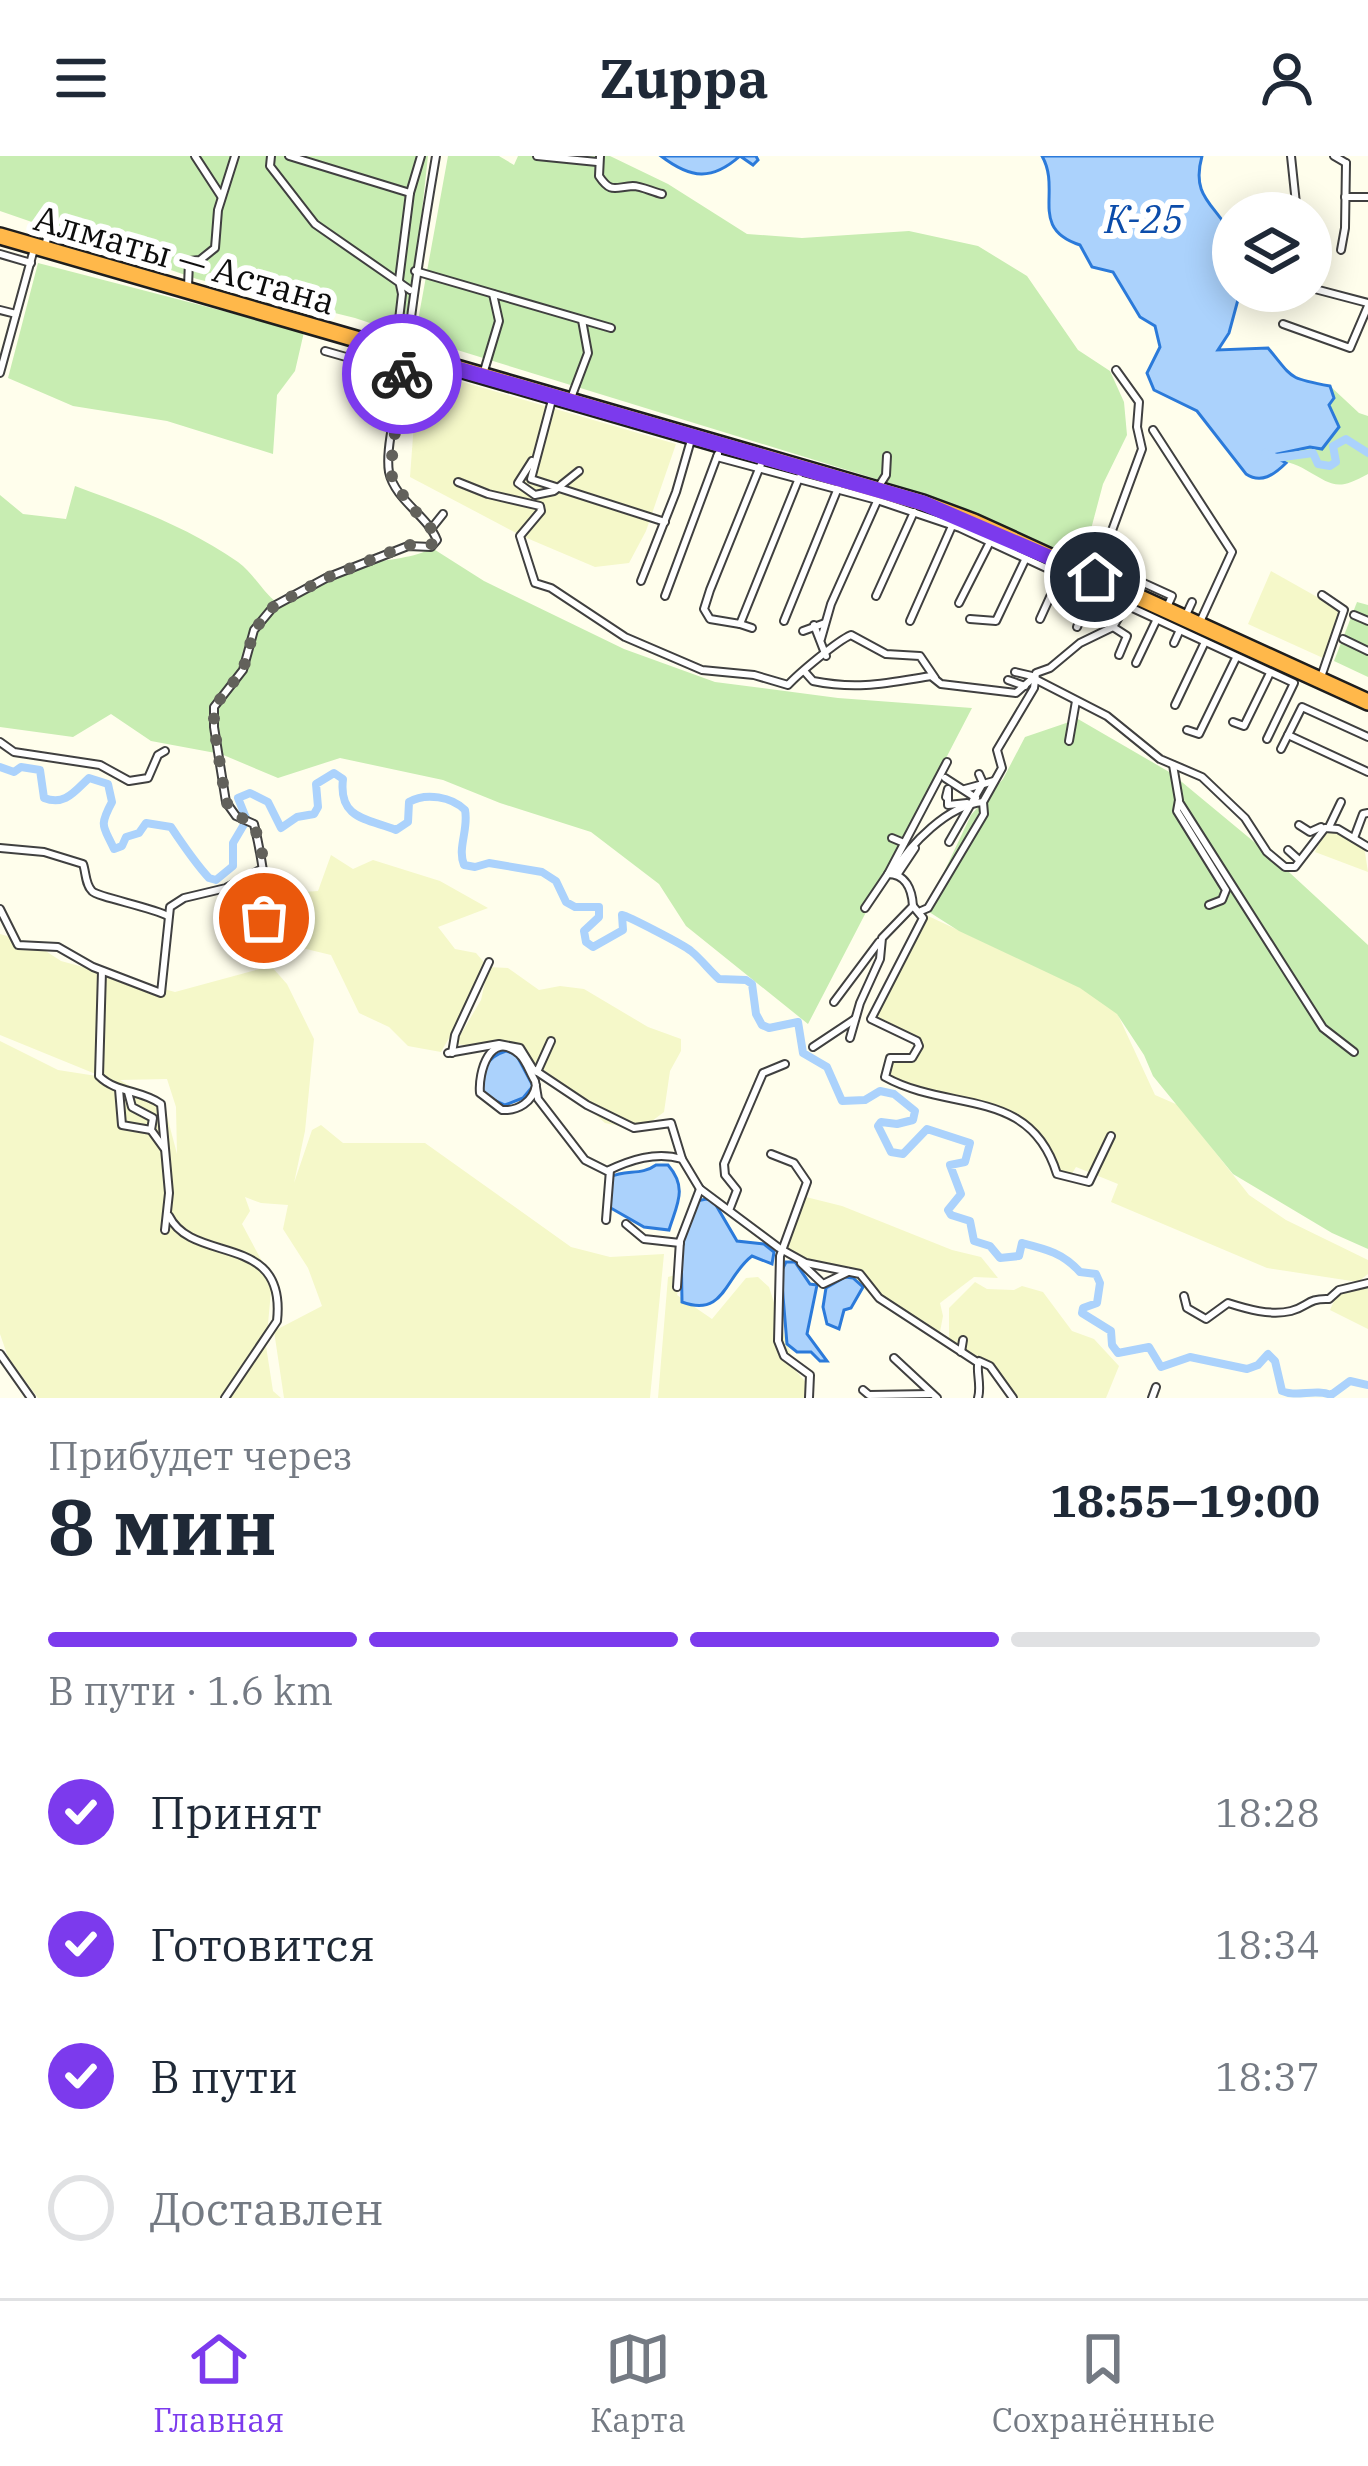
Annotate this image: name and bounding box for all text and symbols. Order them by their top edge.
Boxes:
text: Zuppa [599,43,769,113]
icon: menu [48,45,114,111]
icon: person [1254,45,1320,111]
map controls [1212,192,1332,312]
button: layers [1212,192,1332,312]
water label: К-25 [1104,193,1184,244]
street label: Алматы — Астана [29,194,341,324]
courier [342,314,462,434]
icon: bike [369,341,435,407]
pin [1044,526,1146,628]
icon: home [1062,544,1128,610]
pin [213,867,315,969]
icon: bag [231,885,297,951]
text: Прибудет через [48,1430,353,1481]
text: 18:55–19:00 [1050,1471,1320,1529]
text: 8 мин [48,1475,277,1576]
text: В пути · 1.6 km [48,1665,333,1716]
icon: check [48,1779,114,1845]
text: Принят [150,1783,322,1841]
text: 18:28 [1215,1787,1320,1838]
icon: check [48,1911,114,1977]
text: Готовится [150,1915,375,1973]
text: 18:34 [1215,1919,1320,1970]
icon: check [48,2043,114,2109]
text: В пути [150,2047,298,2105]
text: 18:37 [1215,2051,1320,2102]
text: Доставлен [150,2179,384,2237]
tab: Главная [153,2326,284,2441]
tab: Карта [590,2326,686,2441]
tab: Сохранённые [992,2326,1215,2441]

